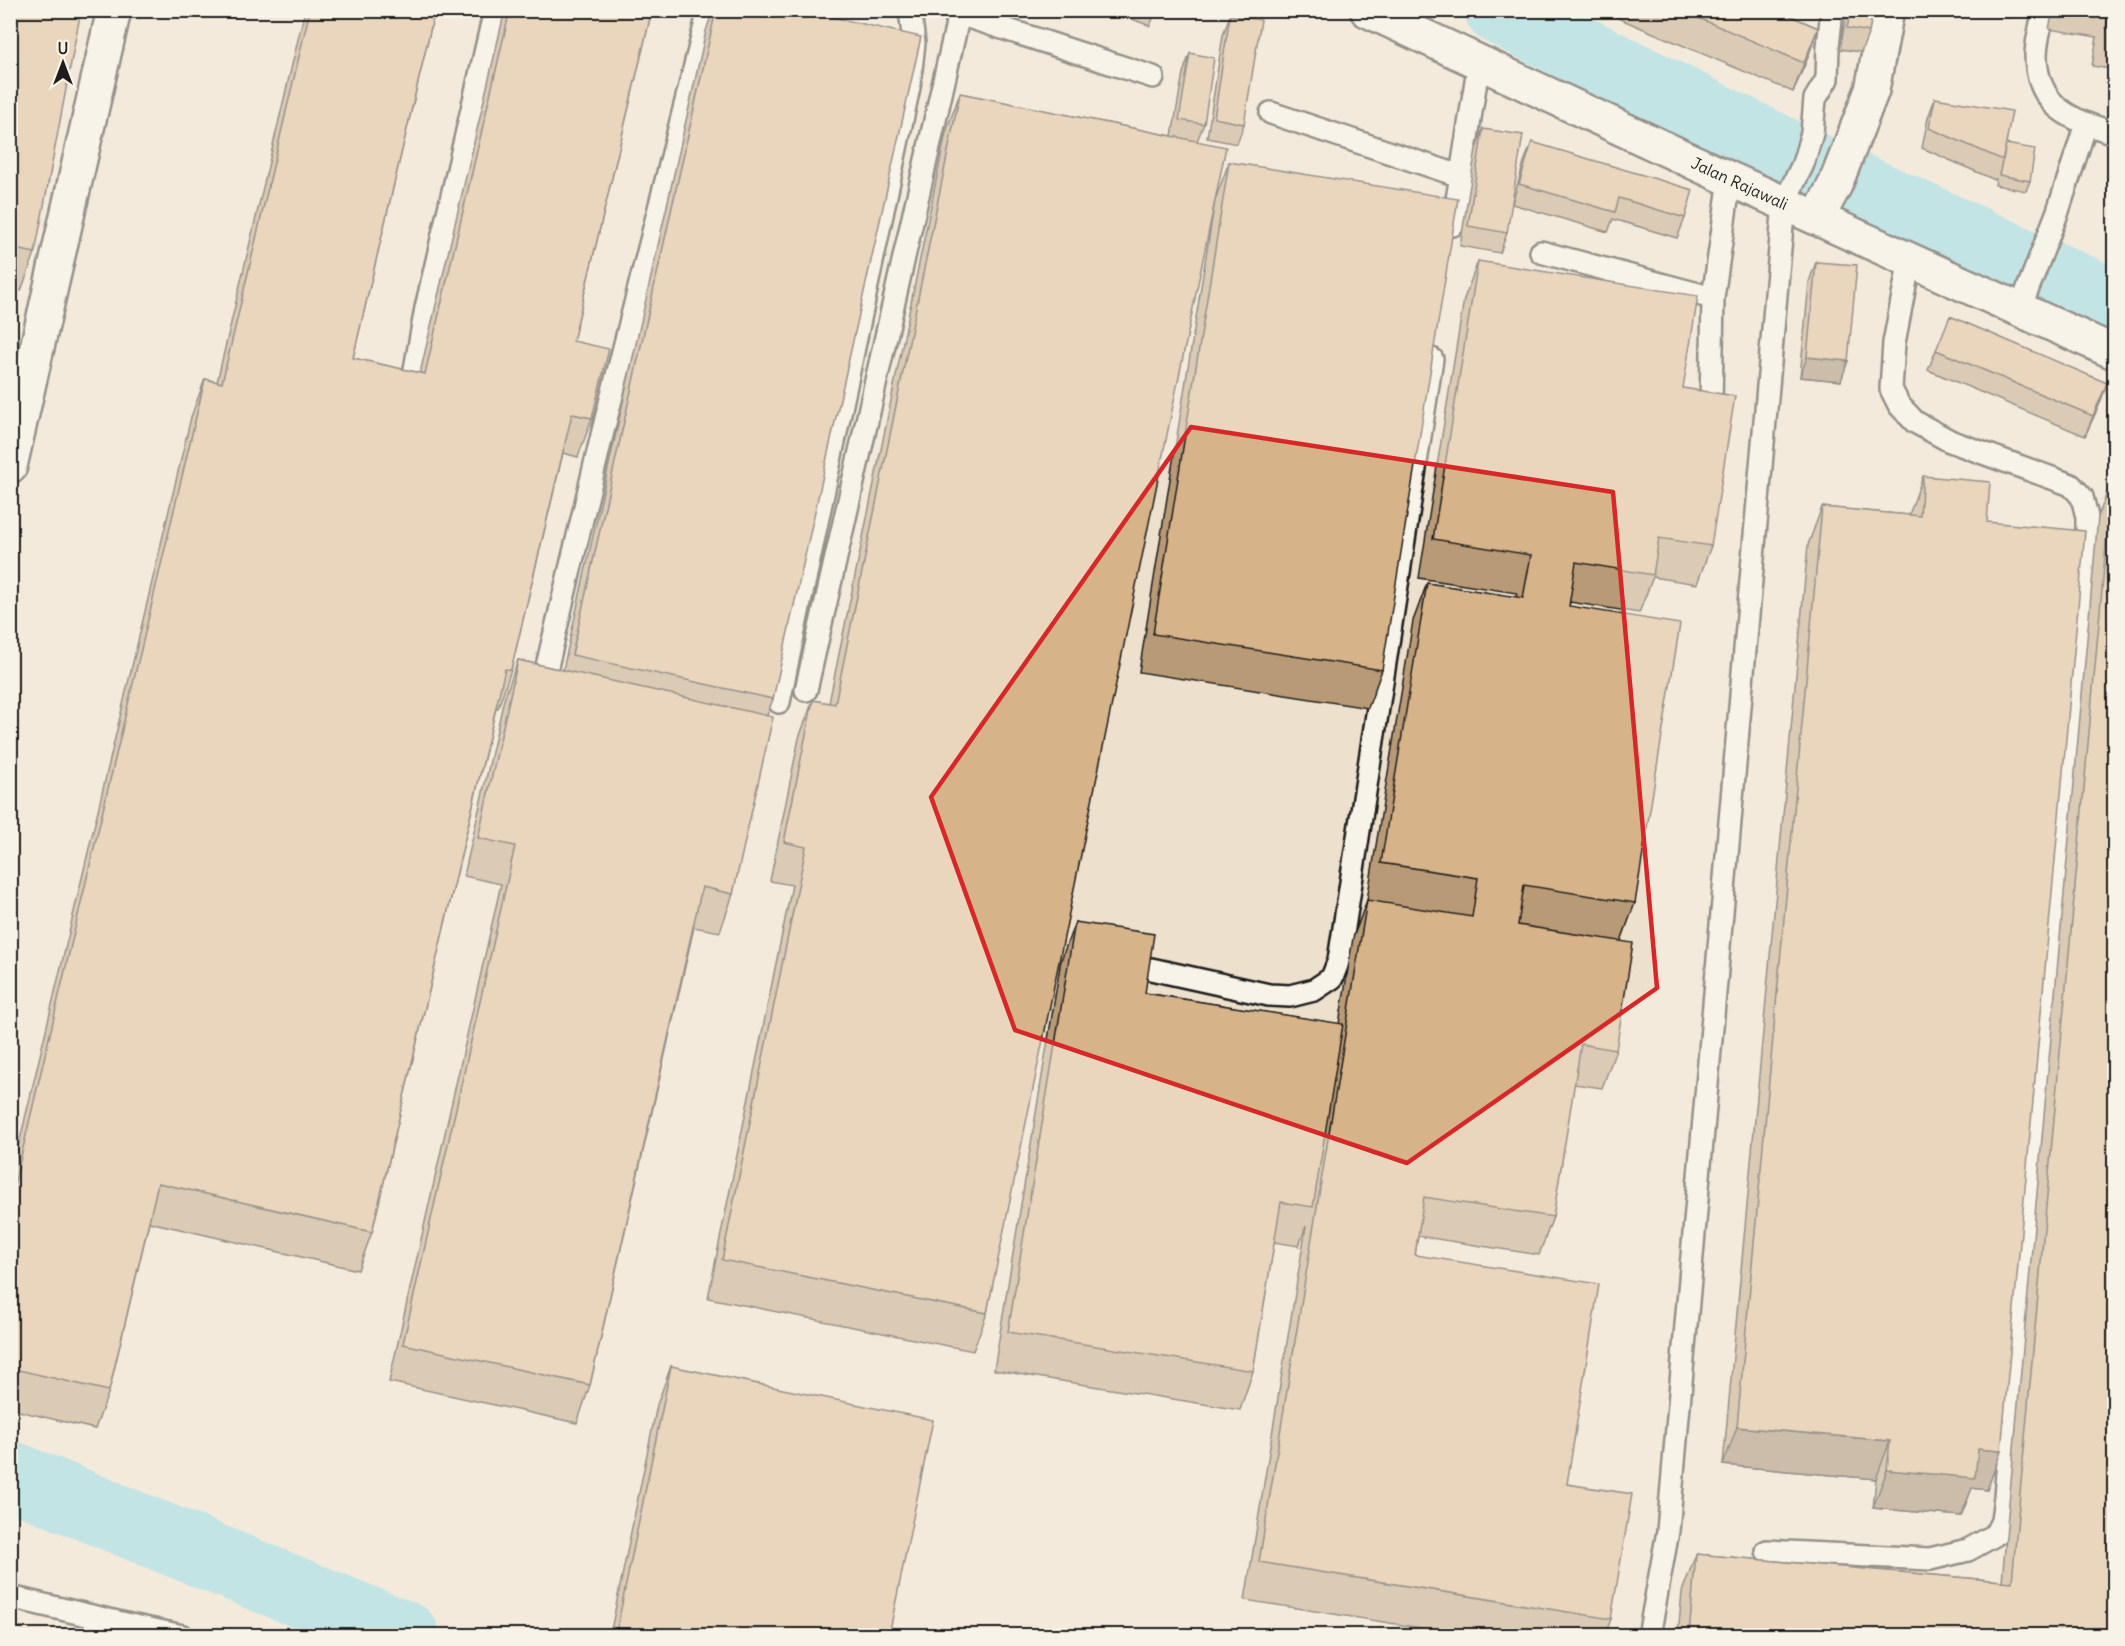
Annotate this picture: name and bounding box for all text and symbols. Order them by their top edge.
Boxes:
north arrow [33,33,93,93]
text: U [58,38,68,58]
street label: Jalan Rajawali [1688,152,1791,214]

